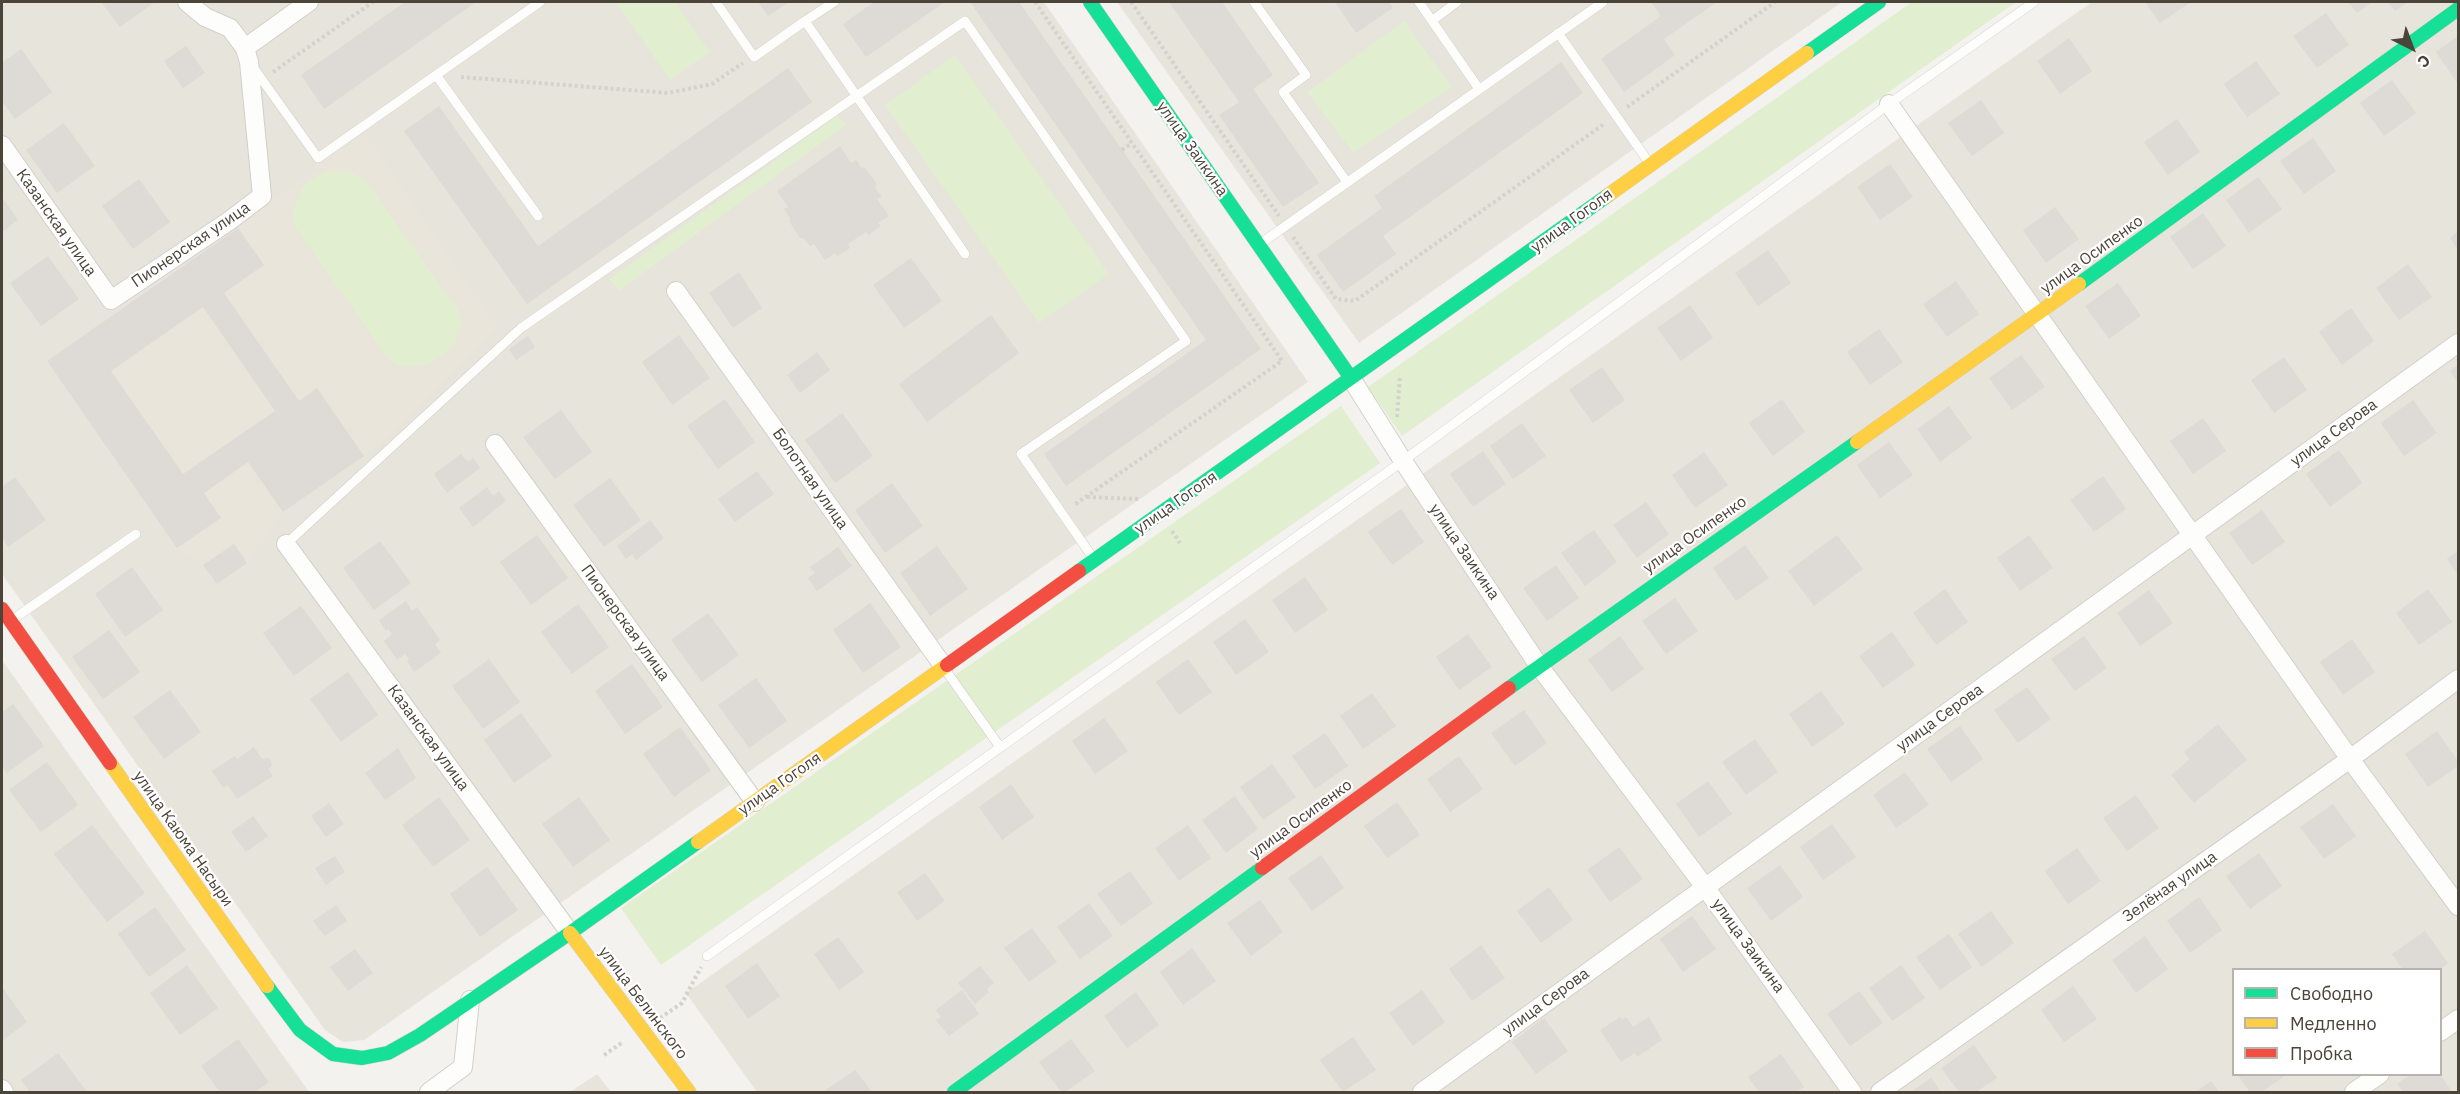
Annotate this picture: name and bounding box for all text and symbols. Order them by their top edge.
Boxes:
north arrow [2382,18,2442,78]
text: С [2413,50,2435,72]
street label: улица Заикина [1152,98,1232,200]
street label: Казанская улица [12,166,100,280]
street label: улица Гоголя [1527,185,1617,257]
street label: Пионерская улица [128,198,254,292]
street label: улица Осипенко [2037,211,2147,299]
street label: улица Серова [2287,395,2381,471]
street label: Болотная улица [768,425,852,533]
street label: улица Гоголя [1131,467,1221,539]
street label: улица Осипенко [1640,492,1750,578]
street label: улица Заикина [1425,500,1503,604]
street label: Пионерская улица [576,561,674,685]
street label: улица Серова [1893,680,1987,756]
street label: Казанская улица [383,681,473,795]
street label: улица Гоголя [735,748,825,820]
street label: улица Каюма Насыри [129,767,237,911]
street label: улица Осипенко [1246,775,1356,863]
street label: Зелёная улица [2119,847,2221,927]
street label: улица Заикина [1707,895,1789,997]
street label: улица Белинского [594,943,692,1063]
street label: улица Серова [1499,964,1593,1040]
legend [2232,968,2442,1076]
text: Свободно [2290,982,2373,1005]
text: Медленно [2290,1012,2377,1035]
text: Пробка [2290,1042,2353,1065]

